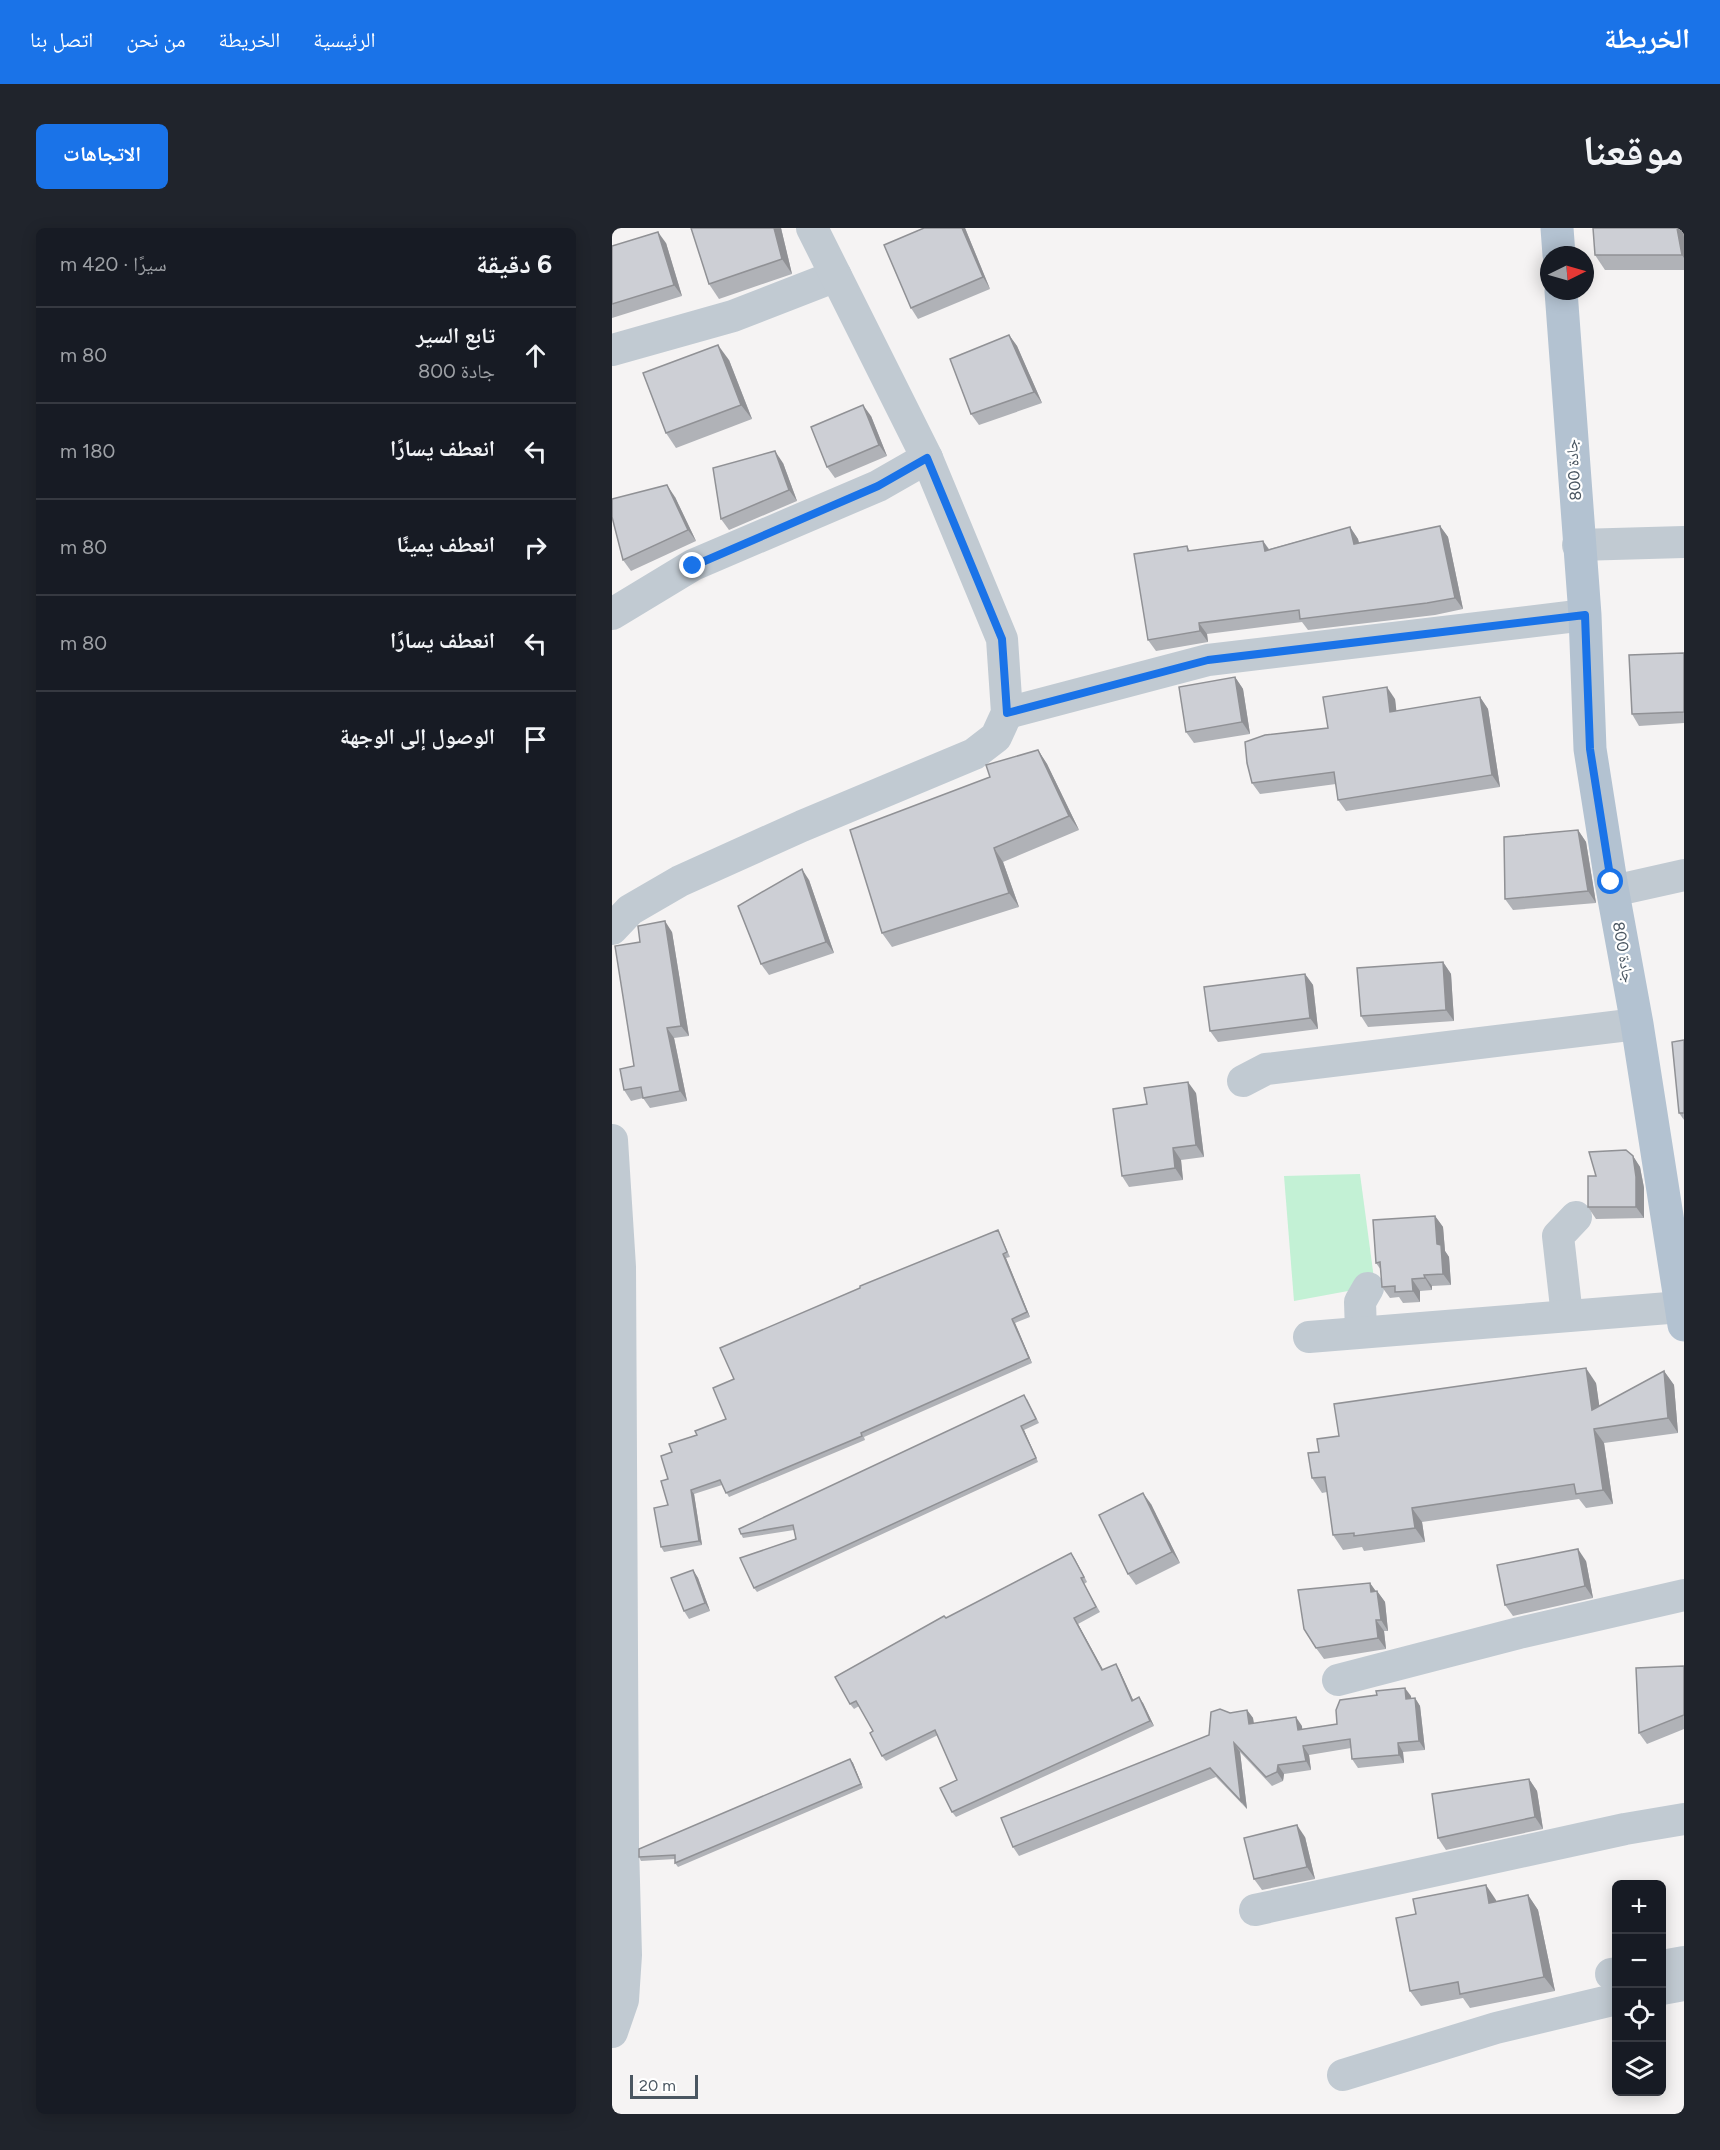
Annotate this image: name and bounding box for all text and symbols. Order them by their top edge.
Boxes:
text: الخريطة [1604,21,1690,55]
text: اتصل بنا [30,27,93,52]
text: من نحن [126,27,185,52]
text: الخريطة [218,27,280,52]
text: الرئيسية [313,27,376,52]
button: الاتجاهات [36,124,168,189]
text: موقعنا [1583,125,1684,176]
north arrow [1540,246,1594,300]
text: 6 دقيقة [476,248,552,280]
text: سيرًا · 420 m [60,252,167,276]
text: تابع السير [416,322,495,349]
icon: ahead [519,339,552,372]
text: 80 m [60,343,107,367]
text: جادة 800 [418,359,495,383]
text: انعطف يسارًا [390,435,495,462]
icon: left [519,435,552,468]
text: 180 m [60,439,115,463]
street label: جادة 800 [1562,439,1585,501]
text: انعطف يمينًا [396,531,495,558]
icon: right [519,531,552,564]
text: 80 m [60,535,107,559]
route end [679,552,705,578]
text: انعطف يسارًا [390,627,495,654]
icon: left [519,627,552,660]
text: 80 m [60,631,107,655]
text: الوصول إلى الوجهة [340,723,495,750]
icon: arrive [519,723,552,756]
route start [1597,868,1623,894]
street label: جادة 800 [1609,920,1638,984]
map controls [1612,1880,1666,2096]
button: + [1612,1880,1666,1934]
button: − [1612,1934,1666,1988]
button: locate [1612,1988,1666,2042]
button: layers [1612,2042,1666,2096]
scale bar [630,2072,698,2100]
text: 20 m [639,2076,676,2095]

